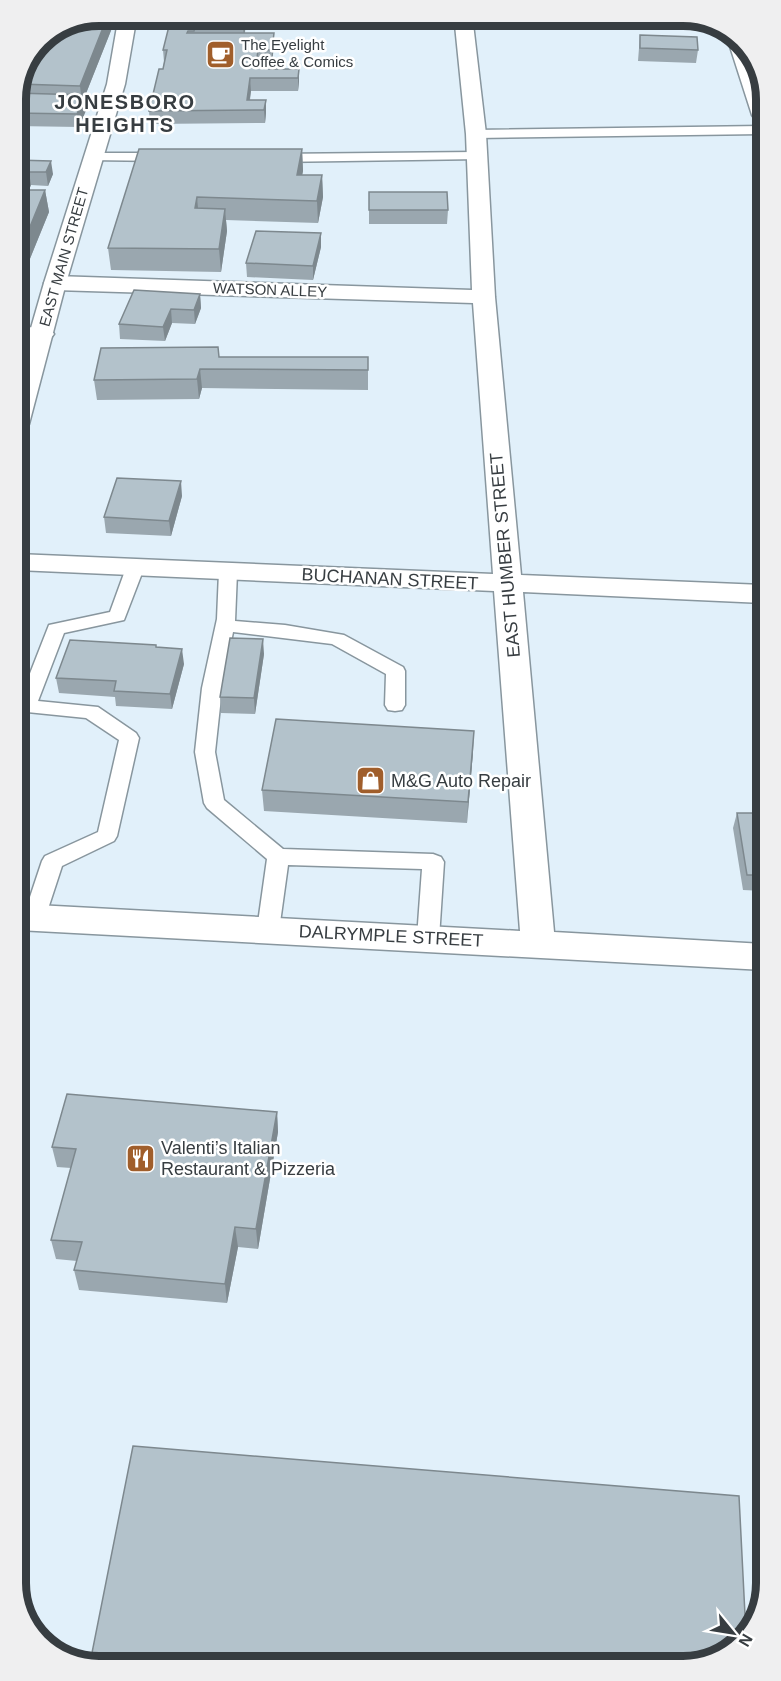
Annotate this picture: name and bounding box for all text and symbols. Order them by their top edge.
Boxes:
place label: The Eyelight Coffee & Comics [241,36,353,70]
cafe icon: The Eyelight Coffee & Comics [204,38,236,70]
district label: JONESBORO HEIGHTS [54,91,196,136]
street label: EAST MAIN STREET [36,185,92,328]
street label: WATSON ALLEY [213,279,327,300]
street label: EAST HUMBER STREET [486,452,524,658]
street label: BUCHANAN STREET [301,564,479,594]
shop icon: M&G Auto Repair [354,765,386,797]
place label: M&G Auto Repair [391,771,531,791]
street label: DALRYMPLE STREET [298,921,484,951]
place label: Valenti’s Italian Restaurant & Pizzeria [161,1138,336,1179]
restaurant icon: Valenti’s Italian Restaurant & Pizzeria [124,1142,156,1174]
north arrow [703,1603,763,1663]
text: N [735,1631,756,1650]

